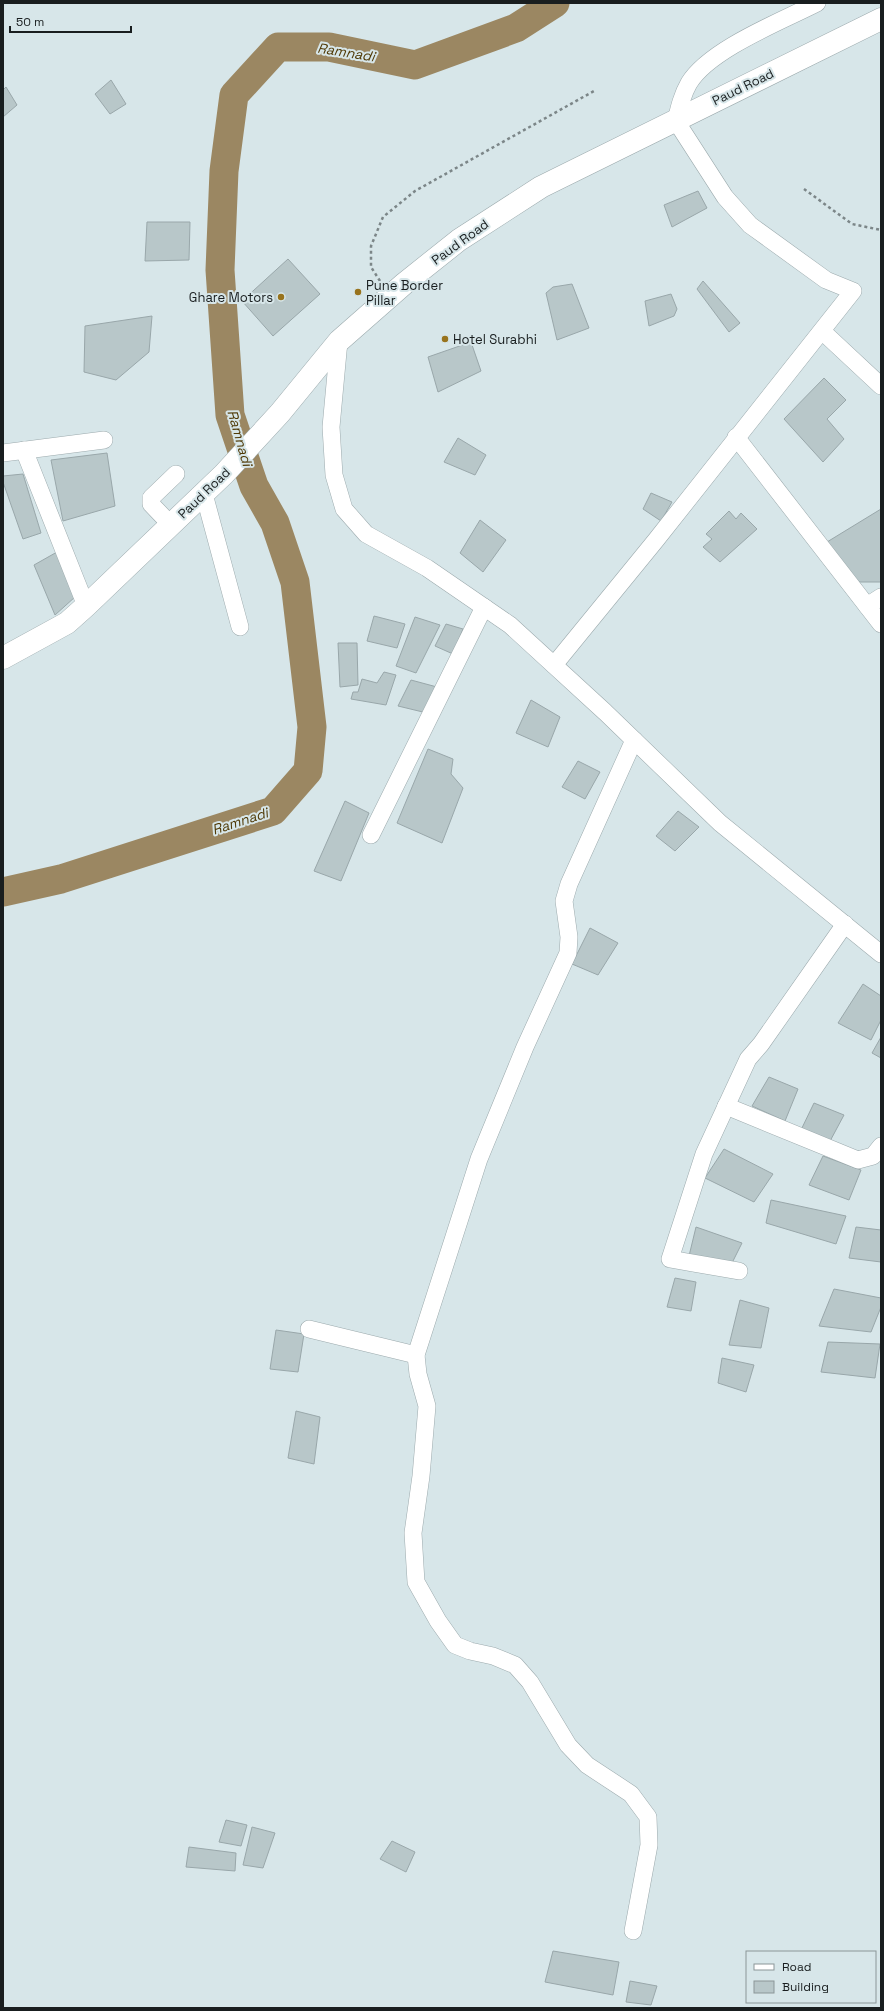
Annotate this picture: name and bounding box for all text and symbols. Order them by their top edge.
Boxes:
scale bar [10,8,131,34]
text: 50 m [16,14,44,30]
water label: Ramnadi [316,39,378,66]
street label: Paud Road [709,65,777,109]
street label: Paud Road [428,216,492,268]
place label: Pune Border Pillar [366,277,443,309]
marker: Pune Border Pillar [353,287,363,297]
place label: Ghare Motors [189,289,273,306]
marker: Ghare Motors [276,292,286,302]
place label: Hotel Surabhi [453,331,537,348]
marker: Hotel Surabhi [440,334,450,344]
water label: Ramnadi [223,408,257,470]
street label: Paud Road [174,464,234,522]
water label: Ramnadi [210,803,272,838]
legend [746,1951,876,2003]
text: Road [782,1959,811,1975]
text: Building [782,1979,829,1995]

